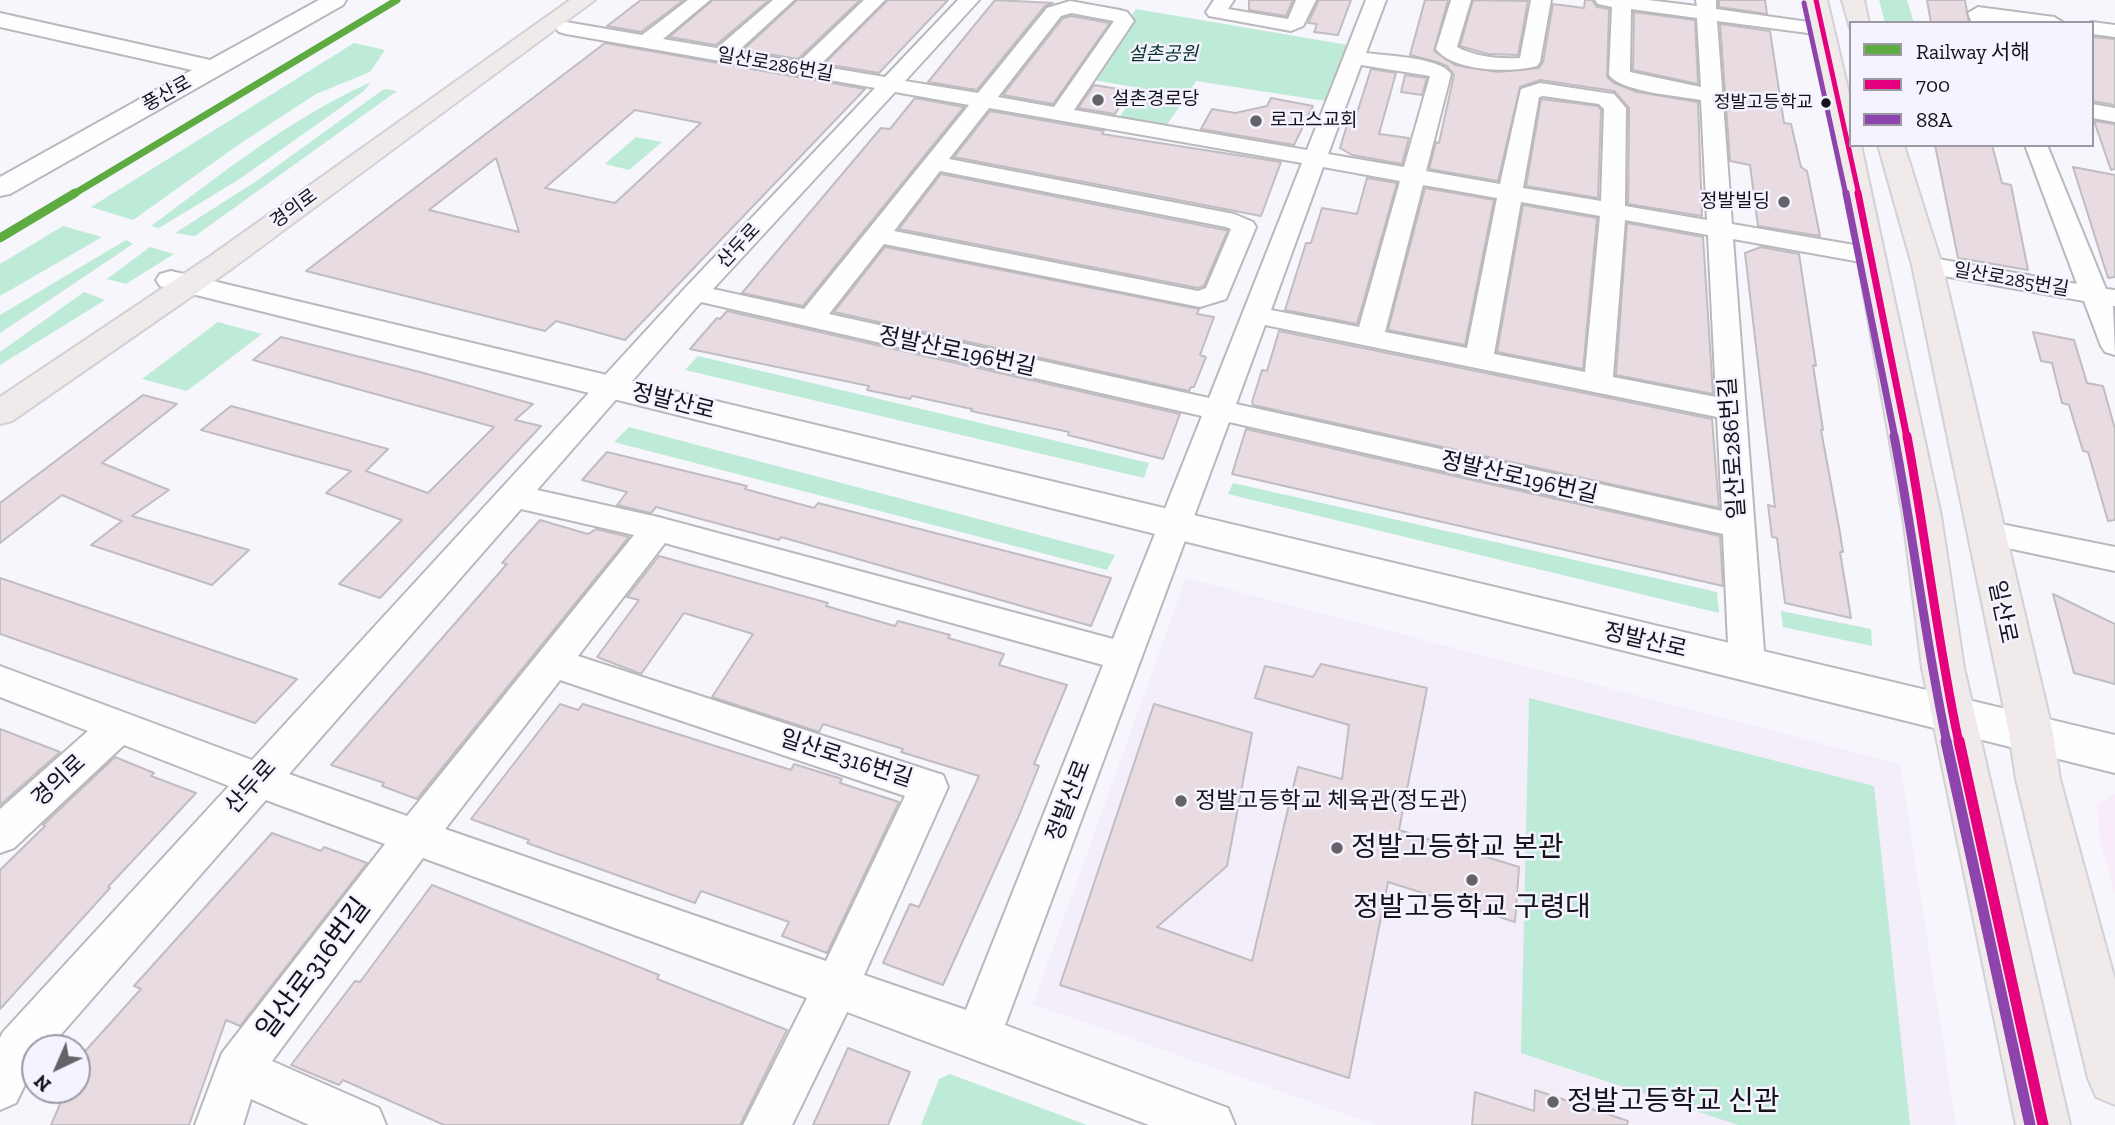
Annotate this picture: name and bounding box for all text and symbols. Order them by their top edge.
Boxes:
legend [1849,21,2094,147]
text: Railway 서해 [1916,39,2030,64]
street label: 일산로286번길 [715,44,835,86]
park label: 설촌공원 [1128,44,1198,66]
street label: 풍산로 [139,71,195,117]
text: 700 [1916,72,1950,97]
place label: 설촌경로당 [1112,89,1199,111]
marker: 설촌경로당 [1090,92,1106,108]
place label: 정발고등학교 [1714,92,1813,114]
marker: 정발고등학교 [1819,96,1833,110]
text: 88A [1916,107,1952,132]
place label: 로고스교회 [1270,110,1357,132]
marker: 로고스교회 [1248,113,1264,129]
street label: 경의로 [266,184,322,234]
place label: 정발빌딩 [1700,191,1770,213]
marker: 정발빌딩 [1776,194,1792,210]
street label: 산두로 [713,219,765,273]
street label: 일산로285번길 [1951,259,2071,301]
street label: 정발산로196번길 [876,322,1038,382]
street label: 일산로286번길 [1714,376,1752,520]
street label: 정발산로 [629,378,717,426]
street label: 정발산로196번길 [1438,447,1600,509]
street label: 일산로 [1982,578,2022,646]
street label: 정발산로 [1601,618,1689,664]
street label: 일산로316번길 [776,725,916,793]
street label: 경의로 [26,749,92,813]
street label: 산두로 [220,754,282,820]
street label: 정발산로 [1041,757,1097,845]
place label: 정발고등학교 체육관(정도관) [1195,787,1467,815]
marker: 정발고등학교 체육관(정도관) [1173,793,1189,809]
place label: 정발고등학교 본관 [1351,831,1563,865]
marker: 정발고등학교 본관 [1329,840,1345,856]
marker: 정발고등학교 구령대 [1464,872,1480,888]
place label: 정발고등학교 구령대 [1353,891,1591,925]
street label: 일산로316번길 [250,892,378,1046]
north arrow [21,1034,91,1104]
text: N [29,1070,56,1096]
place label: 정발고등학교 신관 [1567,1085,1779,1119]
marker: 정발고등학교 신관 [1545,1094,1561,1110]

